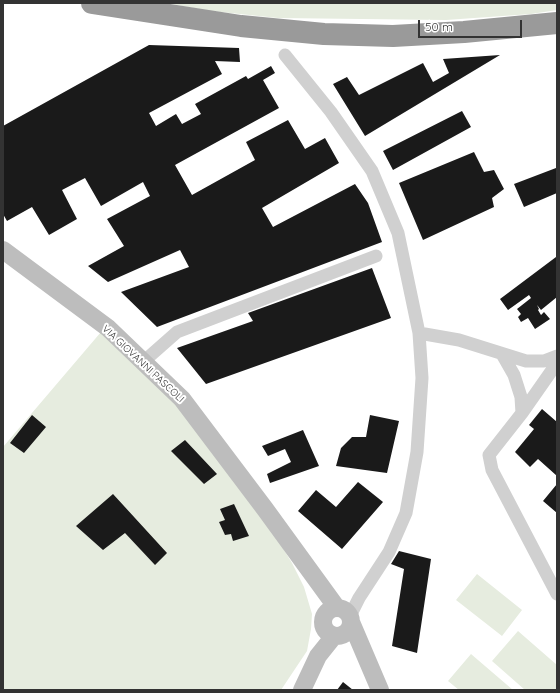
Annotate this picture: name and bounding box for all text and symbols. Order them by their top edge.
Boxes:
scale bar [420,12,524,38]
text: 50 m [425,19,453,34]
street label: VIA GIOVANNI PASCOLI [100,323,186,405]

